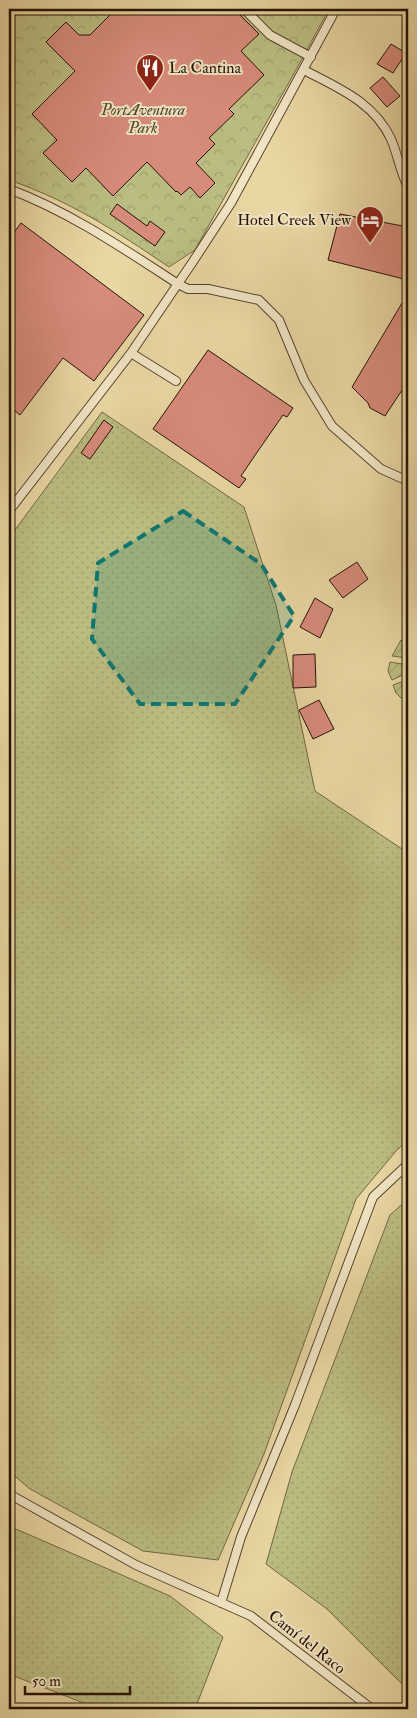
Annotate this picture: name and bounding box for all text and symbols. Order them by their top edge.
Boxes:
restaurant icon: La Cantina [135,53,165,92]
place label: La Cantina [169,58,242,78]
park label: PortAventura Park [100,100,185,138]
hotel icon: Hotel Creek View [355,205,385,244]
place label: Hotel Creek View [237,210,352,230]
street label: Camí del Raco [264,1606,350,1679]
scale bar [25,1663,130,1695]
text: 50 m [32,1672,61,1691]

